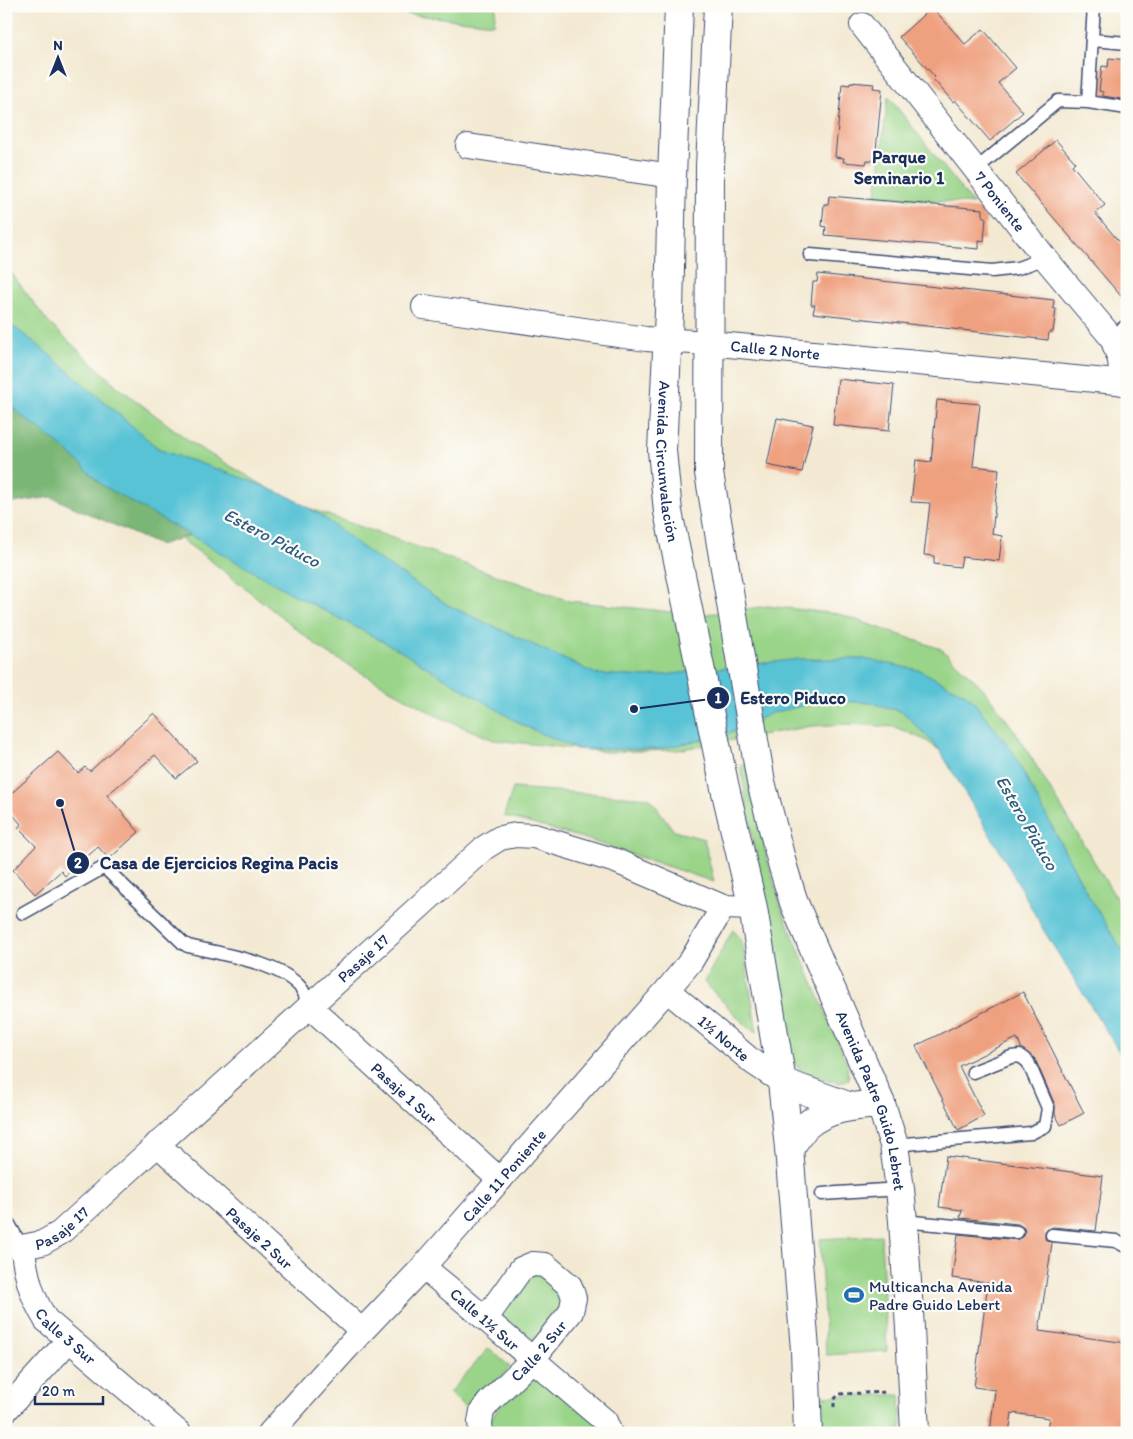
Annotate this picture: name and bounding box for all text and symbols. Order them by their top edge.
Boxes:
north arrow [32,32,82,82]
text: N [53,37,63,54]
district label: Parque Seminario 1 [854,146,945,189]
street label: 7 Poniente [970,167,1030,235]
street label: Calle 2 Norte [730,336,821,364]
street label: Avenida Circunvalación [652,380,683,544]
water label: Estero Piduco [220,503,325,573]
callout: Estero Piduco [706,681,856,714]
text: Estero Piduco [740,687,846,709]
text: 1 [715,689,722,707]
water label: Estero Piduco [991,772,1063,875]
callout: Casa de Ejercicios Regina Pacis [66,846,348,879]
text: Casa de Ejercicios Regina Pacis [100,852,338,874]
text: 2 [74,854,82,872]
street label: Pasaje 17 [334,930,393,986]
street label: Avenida Padre Guido Lebret [832,1008,909,1192]
street label: 1½ Norte [694,1011,753,1066]
street label: Pasaje 1 Sur [367,1058,441,1128]
street label: Calle 11 Poniente [458,1125,550,1226]
street label: Pasaje 17 [34,1203,93,1254]
street label: Pasaje 2 Sur [222,1203,297,1274]
place label: Multicancha Avenida Padre Guido Lebert [869,1277,1013,1314]
street label: Calle 1½ Sur [446,1284,524,1355]
sports icon: Multicancha Avenida Padre Guido Lebert [843,1284,865,1306]
street label: Calle 3 Sur [31,1305,100,1369]
street label: Calle 2 Sur [507,1316,571,1386]
scale bar [35,1374,102,1406]
text: 20 m [42,1382,76,1400]

